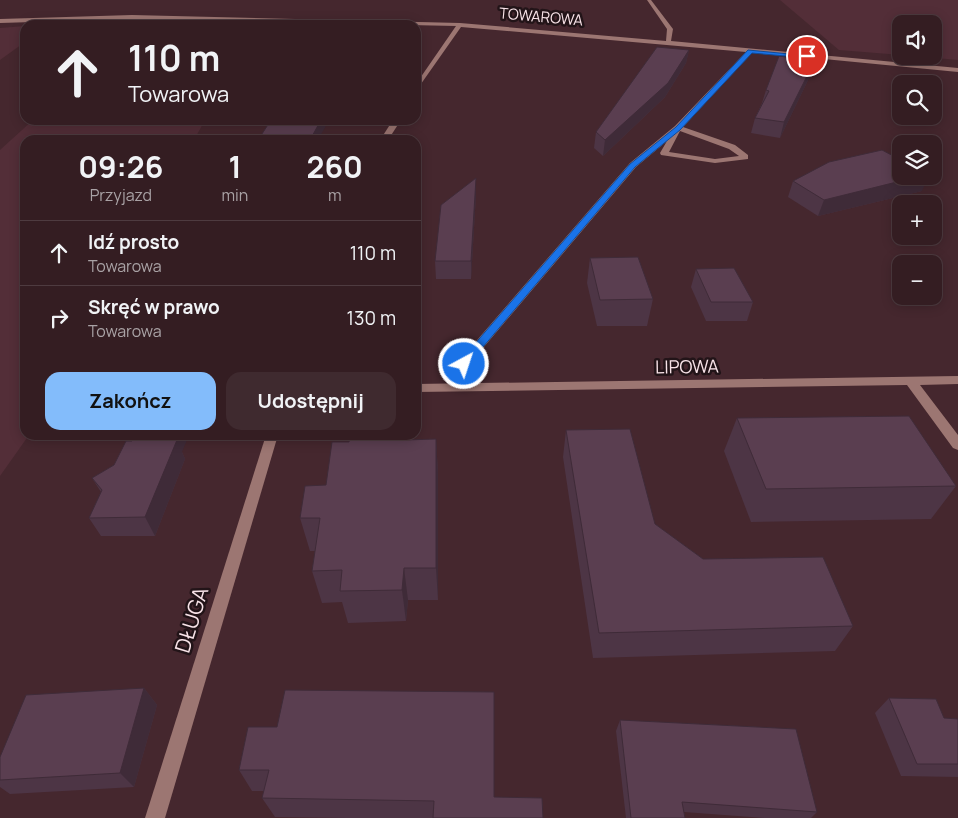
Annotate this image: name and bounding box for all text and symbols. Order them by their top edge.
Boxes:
street label: TOWAROWA [498,2,584,31]
map controls [892,15,942,305]
button: sound [892,15,942,65]
text: 110 m [128,34,220,82]
pin [786,35,828,77]
icon: ahead [45,40,110,105]
icon: arrive [793,42,821,70]
button: search [892,75,942,125]
text: Towarowa [128,79,229,109]
button: layers [892,135,942,185]
text: 09:26 [78,146,163,187]
text: 1 [228,146,242,187]
text: 260 [307,146,363,187]
text: Przyjazd [90,184,152,206]
text: min [222,184,248,206]
text: m [328,184,341,206]
button: + [892,195,942,245]
text: Idź prosto [88,229,179,255]
icon: ahead [45,239,73,267]
text: 110 m [350,240,396,266]
text: Towarowa [88,255,162,277]
button: − [892,255,942,305]
text: Skręć w prawo [88,294,220,320]
icon: right [45,304,73,332]
text: 130 m [347,305,396,331]
text: Towarowa [88,320,162,342]
position arrow [437,337,489,389]
street label: LIPOWA [655,353,720,379]
button: Zakończ [45,372,216,430]
button: Udostępnij [226,372,396,430]
street label: DŁUGA [168,583,214,656]

